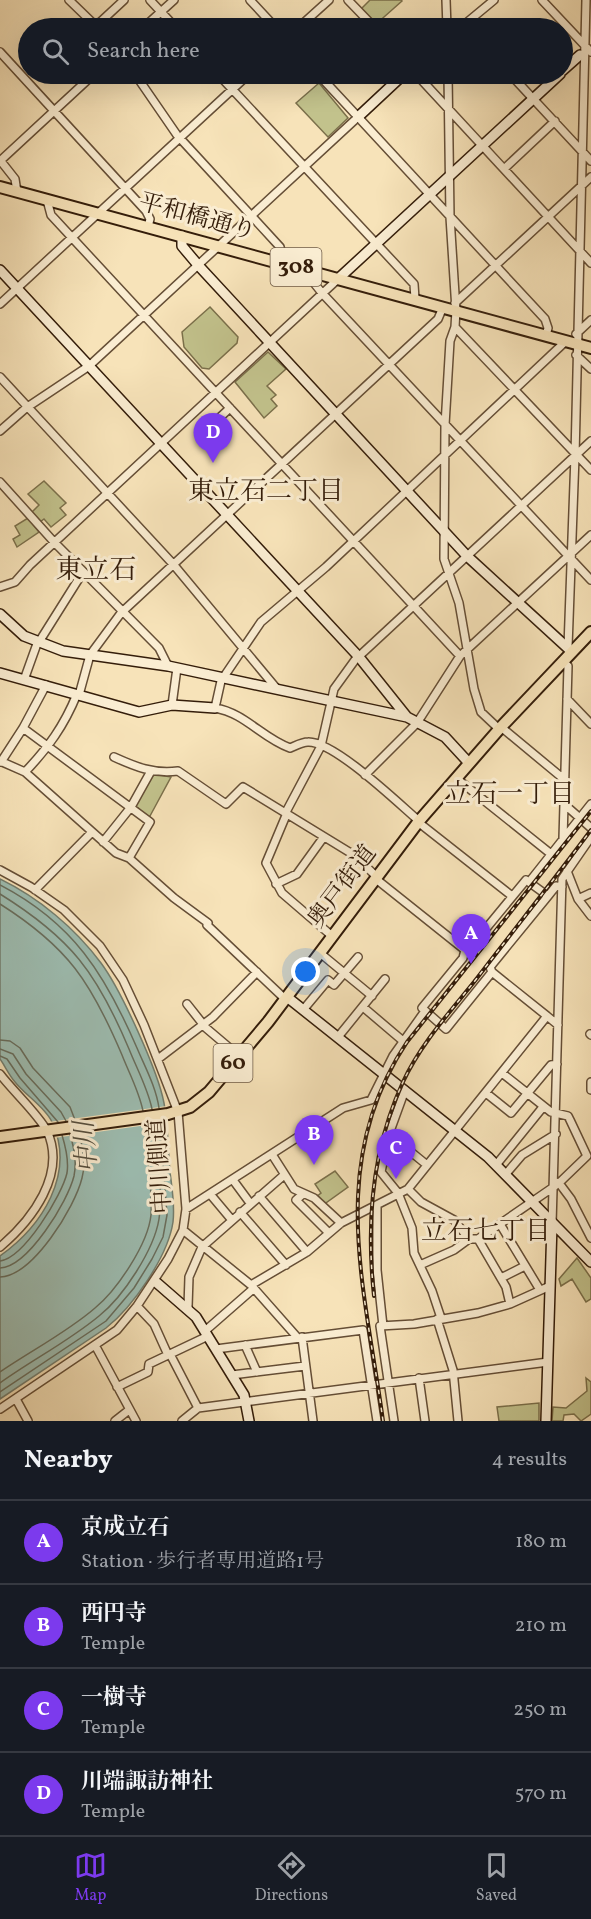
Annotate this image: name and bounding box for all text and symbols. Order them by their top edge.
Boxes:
search box [18,18,573,84]
icon: search [39,35,72,68]
text: Search here [87,36,200,67]
street label: 平和橋通り [135,186,259,250]
road number: 308 [270,248,322,286]
pin: D [194,414,232,463]
district label: 東立石二丁目 [188,474,344,510]
district label: 東立石 [56,552,137,590]
district label: 立石一丁目 [445,777,575,813]
street label: 奥戸街道 [301,838,385,936]
pin: A [452,914,490,964]
your location [291,957,320,986]
road number: 60 [214,1044,252,1082]
pin: B [294,1116,334,1165]
water label: 中川 [67,1117,107,1174]
street label: 中川側道 [141,1117,181,1215]
pin: C [376,1130,416,1179]
district label: 立石七丁目 [421,1214,551,1250]
text: Nearby [24,1442,113,1478]
text: 4 results [492,1446,567,1474]
text: 京成立石 [81,1513,169,1544]
text: A [36,1528,51,1556]
text: 180 m [515,1528,567,1556]
text: Station · 歩行者専用道路1号 [81,1548,324,1576]
text: 西円寺 [81,1599,147,1630]
text: B [37,1612,50,1640]
text: 210 m [515,1612,567,1640]
text: Temple [81,1630,145,1658]
text: 一樹寺 [81,1683,147,1714]
text: C [37,1696,50,1724]
text: 250 m [513,1696,567,1724]
text: Temple [81,1714,145,1742]
text: 川端諏訪神社 [81,1767,213,1798]
text: D [36,1780,51,1808]
text: 570 m [515,1780,567,1808]
text: Temple [81,1798,145,1826]
tab: Map [74,1849,107,1907]
tab: Directions [255,1849,328,1907]
tab: Saved [476,1849,517,1907]

